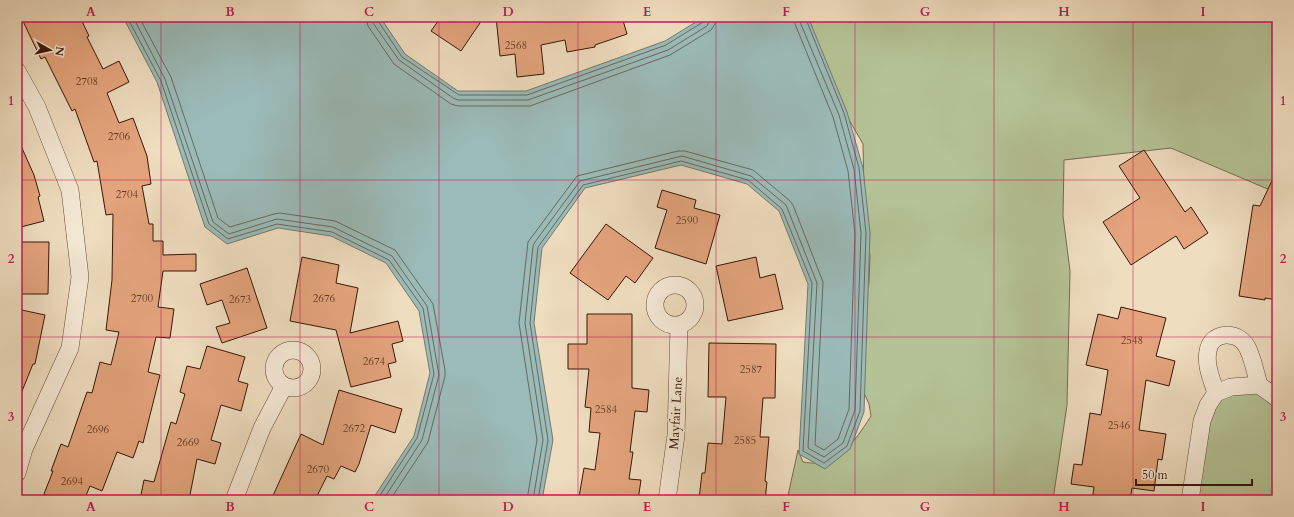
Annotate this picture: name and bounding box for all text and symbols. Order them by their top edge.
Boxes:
text: A [86,3,96,21]
text: B [225,3,235,21]
text: C [364,3,374,21]
text: D [502,3,514,21]
text: E [643,3,651,21]
text: F [782,3,790,21]
text: G [920,3,931,21]
text: H [1058,3,1070,21]
text: I [1200,3,1206,21]
north arrow [30,30,70,70]
house number: 2568 [505,38,527,53]
text: N [51,46,67,58]
house number: 2708 [76,74,98,89]
text: 1 [8,92,14,110]
text: 1 [1280,92,1286,110]
house number: 2706 [108,129,131,144]
house number: 2704 [116,187,139,202]
house number: 2590 [676,213,699,228]
text: 2 [8,250,15,268]
text: 2 [1280,250,1287,268]
house number: 2700 [131,291,154,306]
house number: 2676 [313,291,336,306]
house number: 2673 [229,292,252,307]
house number: 2548 [1121,333,1143,348]
house number: 2674 [363,354,386,369]
house number: 2587 [740,362,763,377]
street label: Mayfair Lane [665,376,687,450]
house number: 2584 [595,402,618,417]
text: 3 [8,408,15,426]
text: 3 [1280,408,1287,426]
house number: 2546 [1108,418,1131,433]
house number: 2672 [343,421,366,436]
house number: 2696 [87,422,110,437]
house number: 2585 [734,433,756,448]
house number: 2669 [177,435,200,450]
scale bar [1136,461,1252,487]
house number: 2670 [307,462,330,477]
text: 50 m [1142,467,1169,483]
house number: 2694 [61,474,84,489]
text: A [86,498,96,516]
text: B [225,498,235,516]
text: C [364,498,374,516]
text: D [502,498,514,516]
text: E [643,498,651,516]
text: F [782,498,790,516]
text: G [920,498,931,516]
text: H [1058,498,1070,516]
text: I [1200,498,1206,516]

